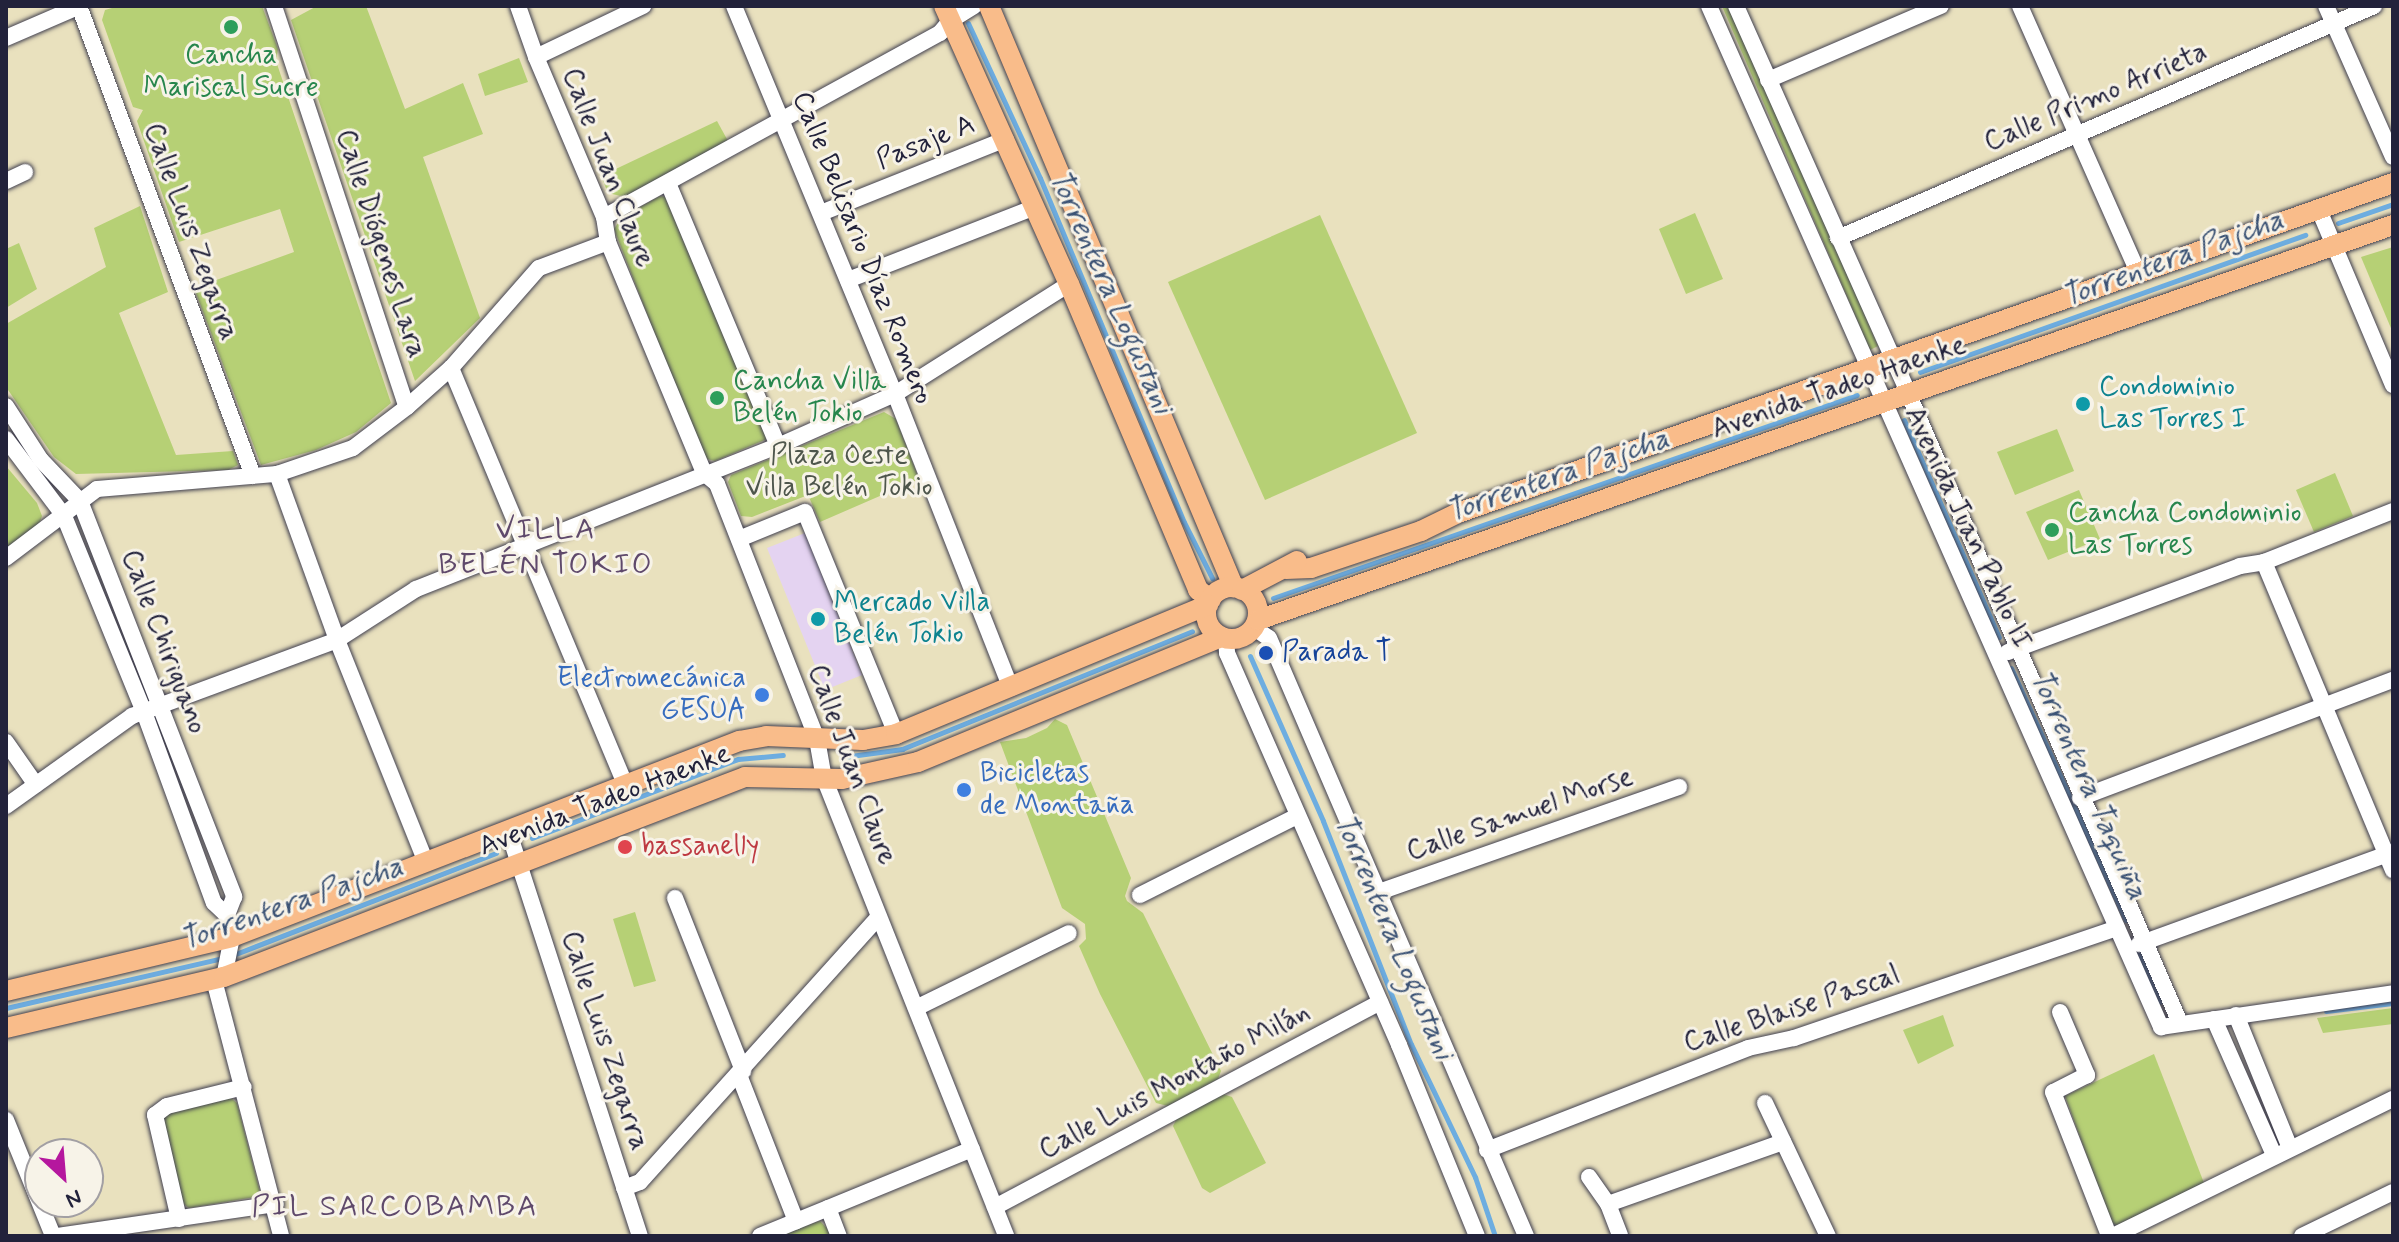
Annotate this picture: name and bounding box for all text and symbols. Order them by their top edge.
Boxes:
marker: Cancha Mariscal Sucre [222,18,240,36]
street label: Calle Primo Arrieta [1979,36,2213,160]
place label: Cancha Mariscal Sucre [142,39,320,105]
street label: Calle Juan Claure [554,64,660,272]
street label: Calle Belisario Díaz Romero [784,88,940,408]
street label: Pasaje A [872,108,980,178]
street label: Calle Luis Zegarra [136,120,244,344]
street label: Calle Diógenes Lara [328,127,432,361]
water label: Torrentera Logustani [1041,167,1179,417]
water label: Torrentera Pajcha [2057,202,2289,316]
street label: Avenida Tadeo Haenke [1710,330,1968,446]
place label: Cancha Villa Belén Tokio [733,365,883,431]
place label: Condominio Las Torres I [2099,371,2248,437]
marker: Cancha Villa Belén Tokio [708,389,726,407]
marker: Condominio Las Torres I [2074,395,2092,413]
street label: Avenida Juan Pablo II [1895,399,2039,657]
water label: Torrentera Pajcha [1442,421,1674,531]
park label: Plaza Oeste Villa Belén Tokio [744,439,934,505]
place label: Cancha Condominio Las Torres [2068,497,2303,563]
district label: VILLA BELÉN TOKIO [440,512,652,582]
marker: Cancha Condominio Las Torres [2043,521,2061,539]
street label: Calle Chiriguano [112,544,214,740]
place label: Mercado Villa Belén Tokio [834,586,990,652]
marker: Mercado Villa Belén Tokio [809,610,827,628]
place label: Parada T [1282,636,1392,670]
marker: Parada T [1257,644,1275,662]
street label: Calle Juan Claure [799,661,903,869]
place label: Electromecánica GESUA [557,662,746,728]
water label: Torrentera Taquiña [2023,669,2153,901]
marker: Electromecánica GESUA [753,686,771,704]
street label: Avenida Tadeo Haenke [477,738,733,864]
place label: Bicicletas de Montaña [980,757,1122,823]
street label: Calle Samuel Morse [1405,761,1635,869]
marker: Bicicletas de Montaña [955,781,973,799]
water label: Torrentera Logustani [1326,811,1460,1063]
place label: bassanelly [641,830,759,864]
marker: bassanelly [616,838,634,856]
water label: Torrentera Pajcha [176,849,408,959]
street label: Calle Luis Zegarra [553,929,655,1153]
street label: Calle Blaise Pascal [1682,960,1902,1060]
street label: Calle Luis Montaño Milán [1034,996,1316,1168]
north arrow [24,1138,104,1218]
text: N [61,1182,86,1214]
district label: PIL SARCOBAMBA [253,1189,537,1225]

